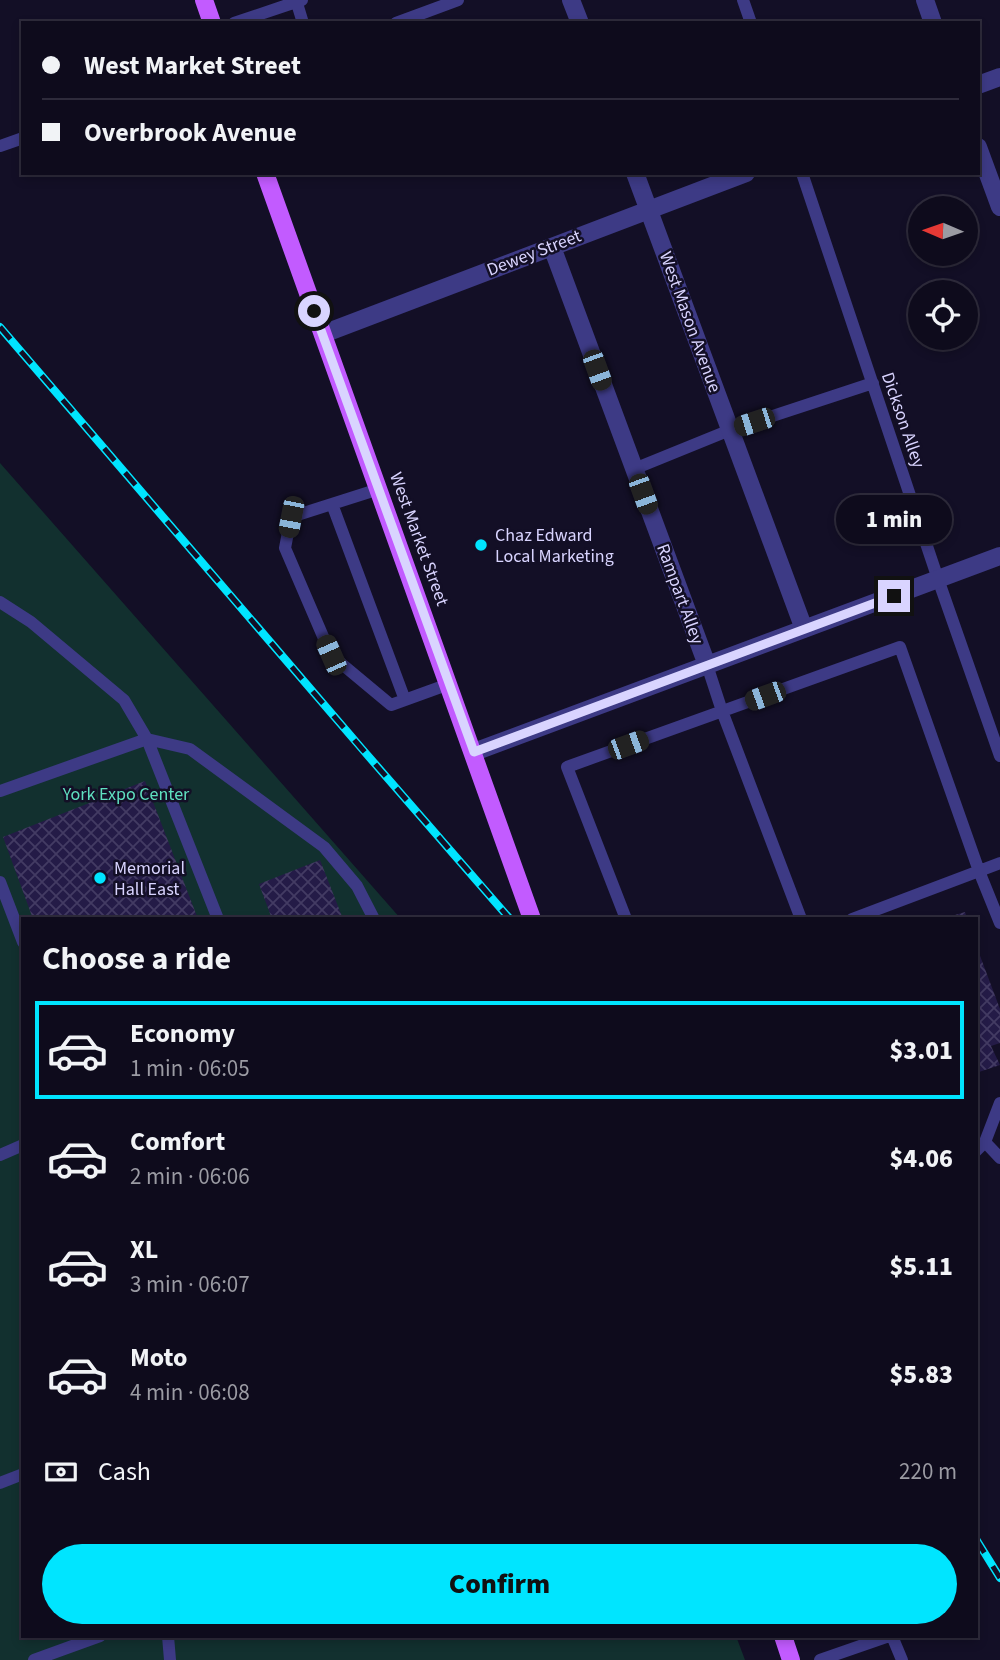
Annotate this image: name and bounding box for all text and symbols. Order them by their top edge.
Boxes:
text: West Market Street [84,47,301,84]
text: Overbrook Avenue [84,114,297,151]
north arrow [908,196,978,266]
map controls [908,196,978,350]
street label: Dewey Street [483,224,585,282]
street label: West Mason Avenue [653,248,727,396]
button: locate [908,280,978,350]
route start [298,295,330,327]
car [580,347,615,393]
street label: Dickson Alley [875,369,931,472]
car [731,406,778,438]
street label: West Market Street [383,469,455,609]
car [626,471,661,517]
car [277,494,306,540]
callout: 1 min [836,494,952,544]
text: 1 min [866,503,922,536]
place label: Chaz Edward Local Marketing [495,523,614,569]
marker: Chaz Edward Local Marketing [473,537,489,553]
street label: Rampart Alley [650,540,710,648]
route end [878,580,910,612]
car [313,632,350,678]
car [742,679,789,713]
car [605,728,652,762]
park label: York Expo Center [62,782,190,807]
place label: Memorial Hall East [114,856,185,902]
marker: Memorial Hall East [92,870,108,886]
text: Choose a ride [42,936,231,982]
text: Economy [130,1015,235,1052]
icon: car [46,1019,109,1082]
text: $3.01 [889,1032,953,1069]
text: 1 min · 06:05 [130,1052,250,1085]
text: Comfort [130,1123,225,1160]
icon: car [46,1127,109,1190]
text: $4.06 [889,1140,953,1177]
text: 2 min · 06:06 [130,1160,250,1193]
text: XL [130,1231,158,1268]
icon: car [46,1235,109,1298]
text: $5.11 [889,1248,953,1285]
text: 3 min · 06:07 [130,1268,250,1301]
text: Moto [130,1339,187,1376]
icon: car [46,1343,109,1406]
text: $5.83 [889,1356,953,1393]
text: 4 min · 06:08 [130,1376,250,1409]
icon: cash [42,1453,80,1491]
text: Cash [98,1453,151,1490]
text: 220 m [899,1455,957,1488]
button: Confirm [42,1544,957,1624]

